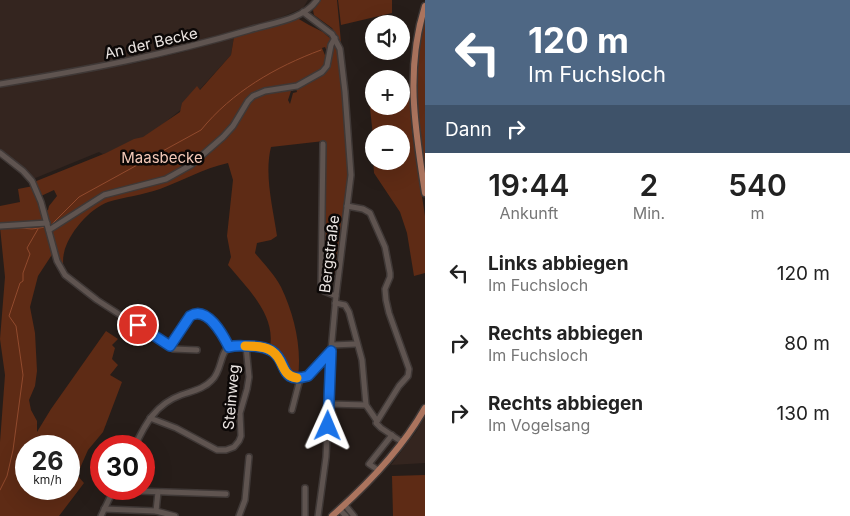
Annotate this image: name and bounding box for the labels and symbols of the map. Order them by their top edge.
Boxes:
street label: An der Becke [103,23,199,63]
park label: Maasbecke [121,148,203,167]
street label: Bergstraße [315,214,343,294]
pin [117,304,159,346]
street label: Steinweg [219,364,243,430]
position arrow [301,399,353,451]
speed limit sign: 30 [90,435,155,500]

